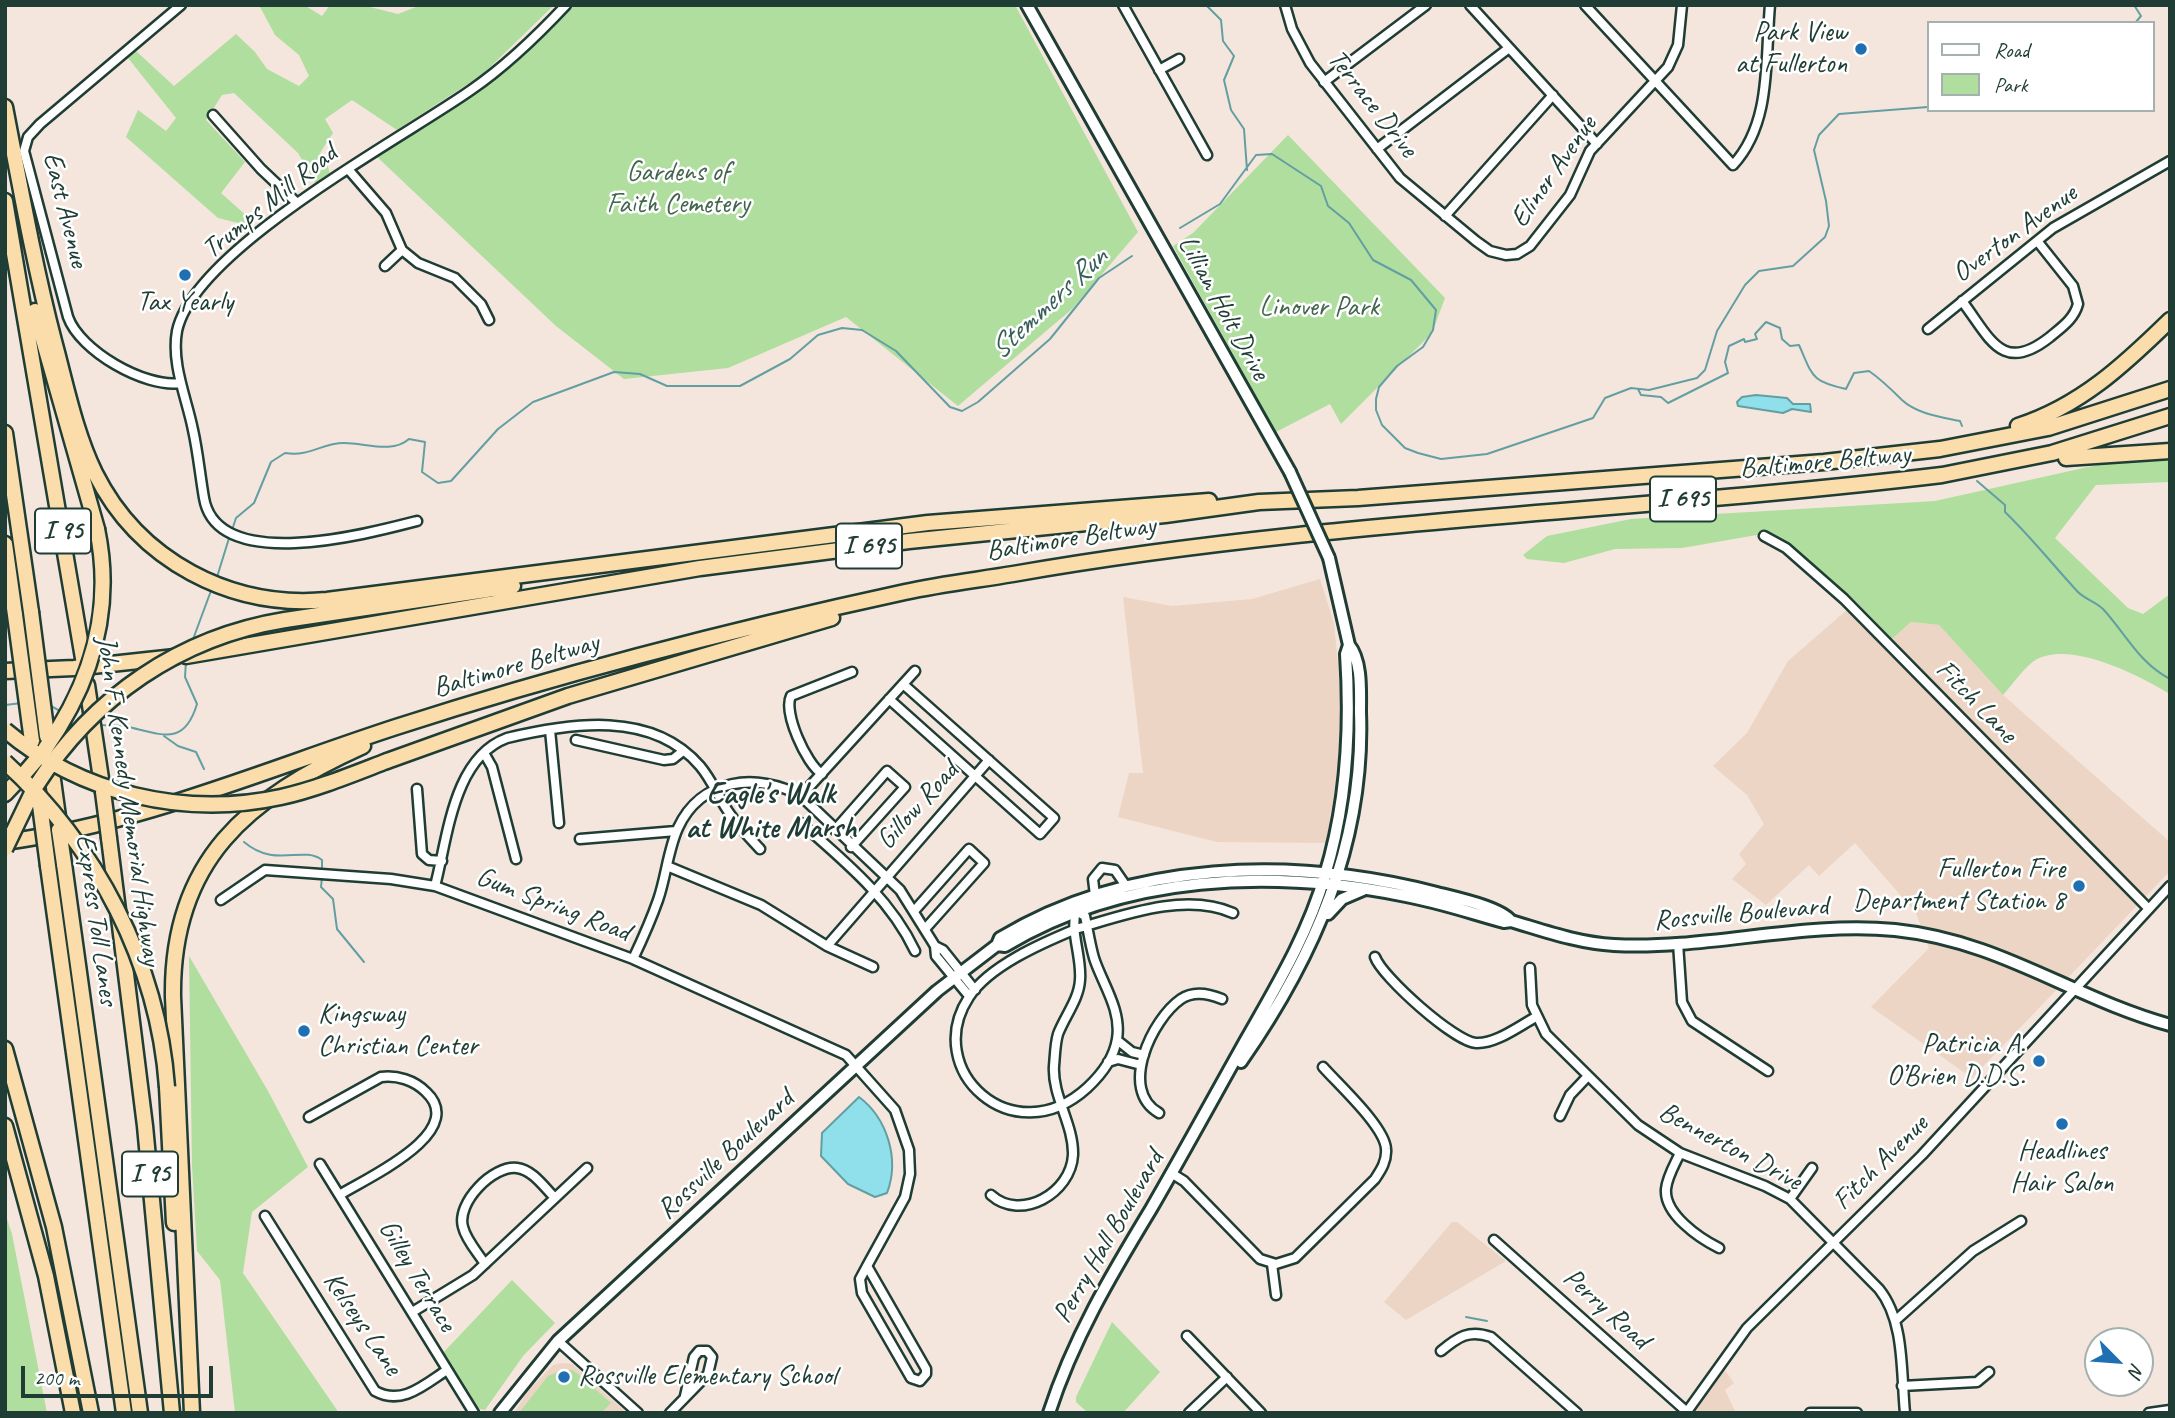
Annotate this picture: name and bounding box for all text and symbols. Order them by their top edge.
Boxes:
place label: Park View at Fullerton [1735,16,1847,82]
legend [1926,21,2154,112]
text: Road [1994,37,2029,63]
marker: Park View at Fullerton [1853,41,1869,57]
street label: Terrace Drive [1320,43,1424,165]
text: Park [1994,72,2027,98]
street label: Elinor Avenue [1503,110,1605,234]
street label: Trumps Mill Road [196,137,344,267]
street label: East Avenue [35,149,95,271]
park label: Gardens of Faith Cemetery [606,156,750,222]
street label: Overton Avenue [1946,177,2084,291]
street label: Lillian Holt Drive [1170,230,1276,386]
water label: Stemmers Run [983,240,1115,368]
marker: Tax Yearly [177,267,193,283]
place label: Tax Yearly [137,286,233,320]
park label: Linover Park [1259,291,1379,325]
street label: Baltimore Beltway [1738,438,1912,486]
road number: I 695 [1650,477,1716,522]
road number: I 95 [35,509,91,554]
street label: Baltimore Beltway [984,509,1158,569]
road number: I 695 [836,524,902,568]
street label: Baltimore Beltway [429,626,603,706]
street label: John F. Kennedy Memorial Highway [88,634,168,968]
street label: Fitch Lane [1928,653,2024,751]
street label: Gillow Road [870,755,966,857]
district label: Eagle's Walk at White Marsh [686,777,856,848]
street label: Express Toll Lanes [67,832,125,1008]
place label: Fullerton Fire Department Station 8 [1853,853,2065,919]
street label: Gum Spring Road [471,860,635,950]
marker: Fullerton Fire Department Station 8 [2071,878,2087,894]
street label: Rossville Boulevard [1652,890,1830,938]
place label: Kingsway Christian Center [318,998,478,1064]
marker: Kingsway Christian Center [296,1023,312,1039]
place label: Patricia A. O’Brien D.D.S. [1887,1028,2025,1094]
marker: Patricia A. O’Brien D.D.S. [2031,1053,2047,1069]
street label: Rossville Boulevard [651,1083,801,1227]
street label: Bennerton Drive [1653,1095,1807,1199]
street label: Fitch Avenue [1826,1108,1936,1218]
marker: Headlines Hair Salon [2054,1116,2070,1132]
place label: Headlines Hair Salon [2011,1135,2113,1201]
street label: Perry Hall Boulevard [1046,1145,1172,1329]
road number: I 95 [122,1152,178,1196]
street label: Gilley Terrace [371,1214,463,1338]
street label: Perry Road [1556,1261,1656,1357]
street label: Kelseys Lane [315,1266,409,1382]
north arrow [2084,1327,2154,1397]
scale bar [24,1352,217,1396]
place label: Rossville Elementary School [578,1360,836,1394]
text: N [2123,1360,2150,1380]
text: 200 m [34,1365,79,1391]
marker: Rossville Elementary School [556,1369,572,1385]

